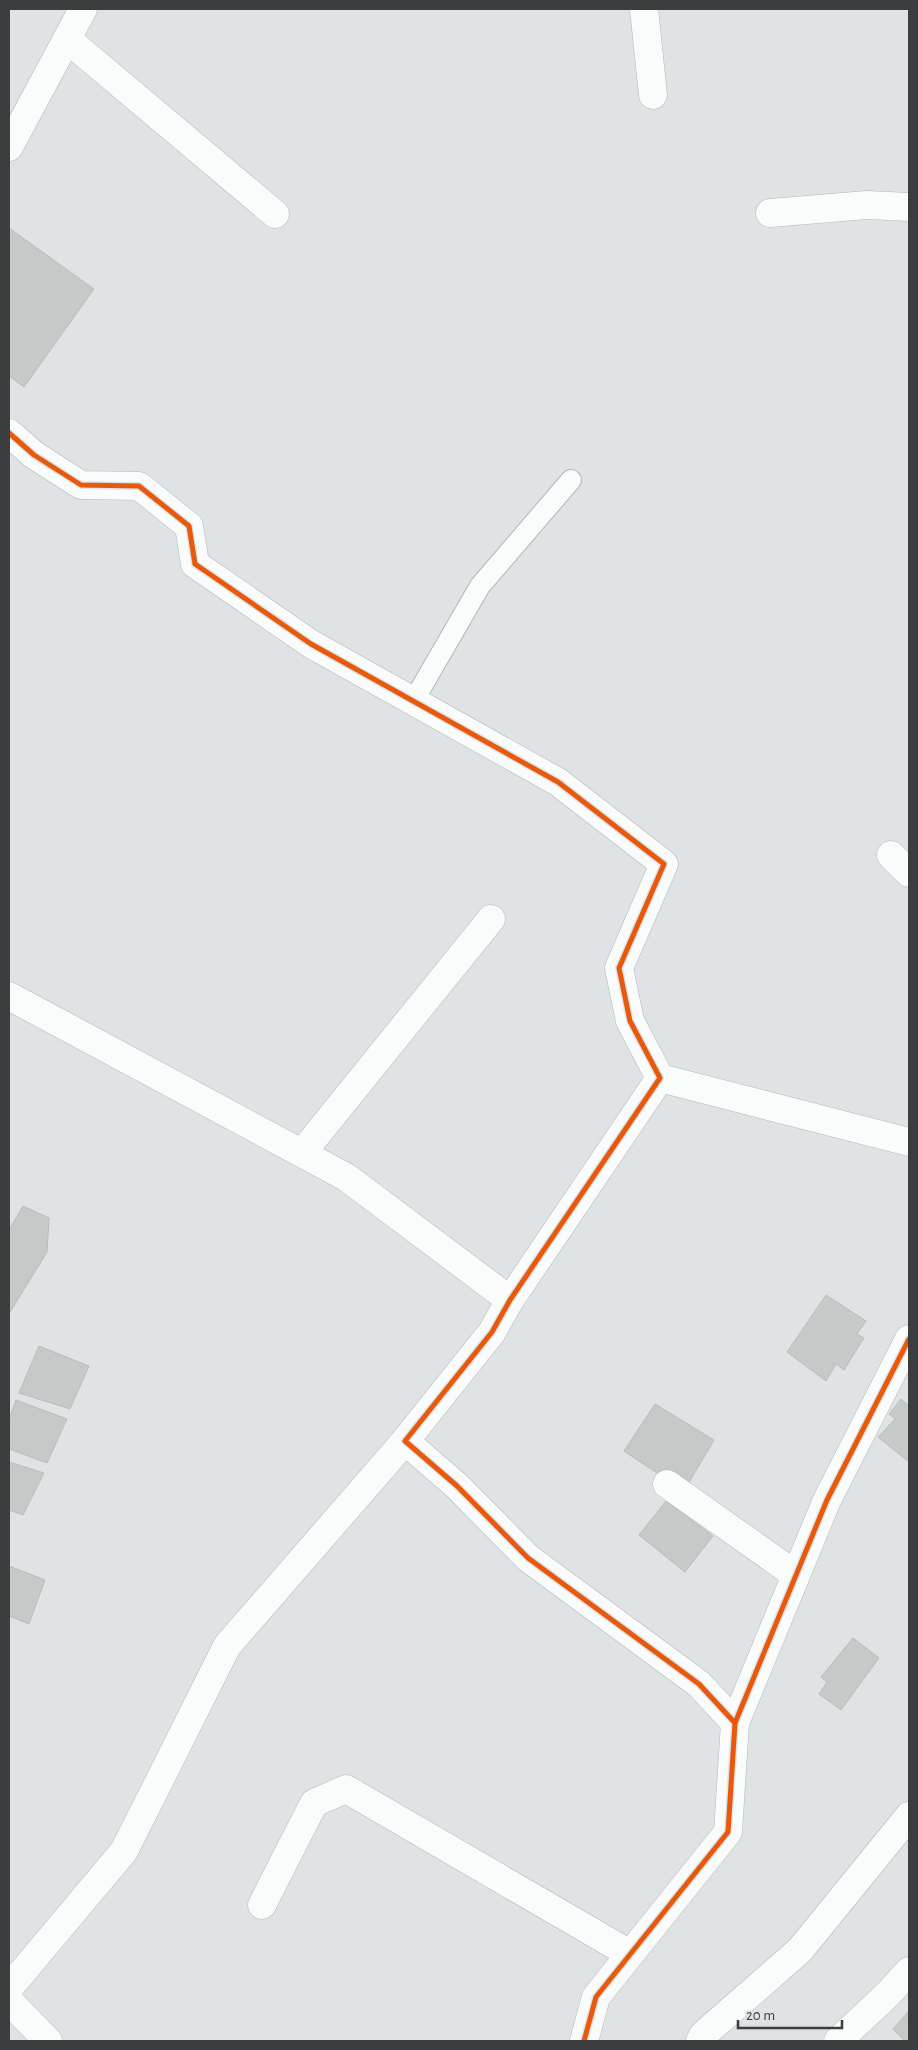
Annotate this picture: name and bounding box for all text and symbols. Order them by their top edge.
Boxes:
scale bar [738,1998,842,2030]
text: 20 m [746,2008,775,2023]

